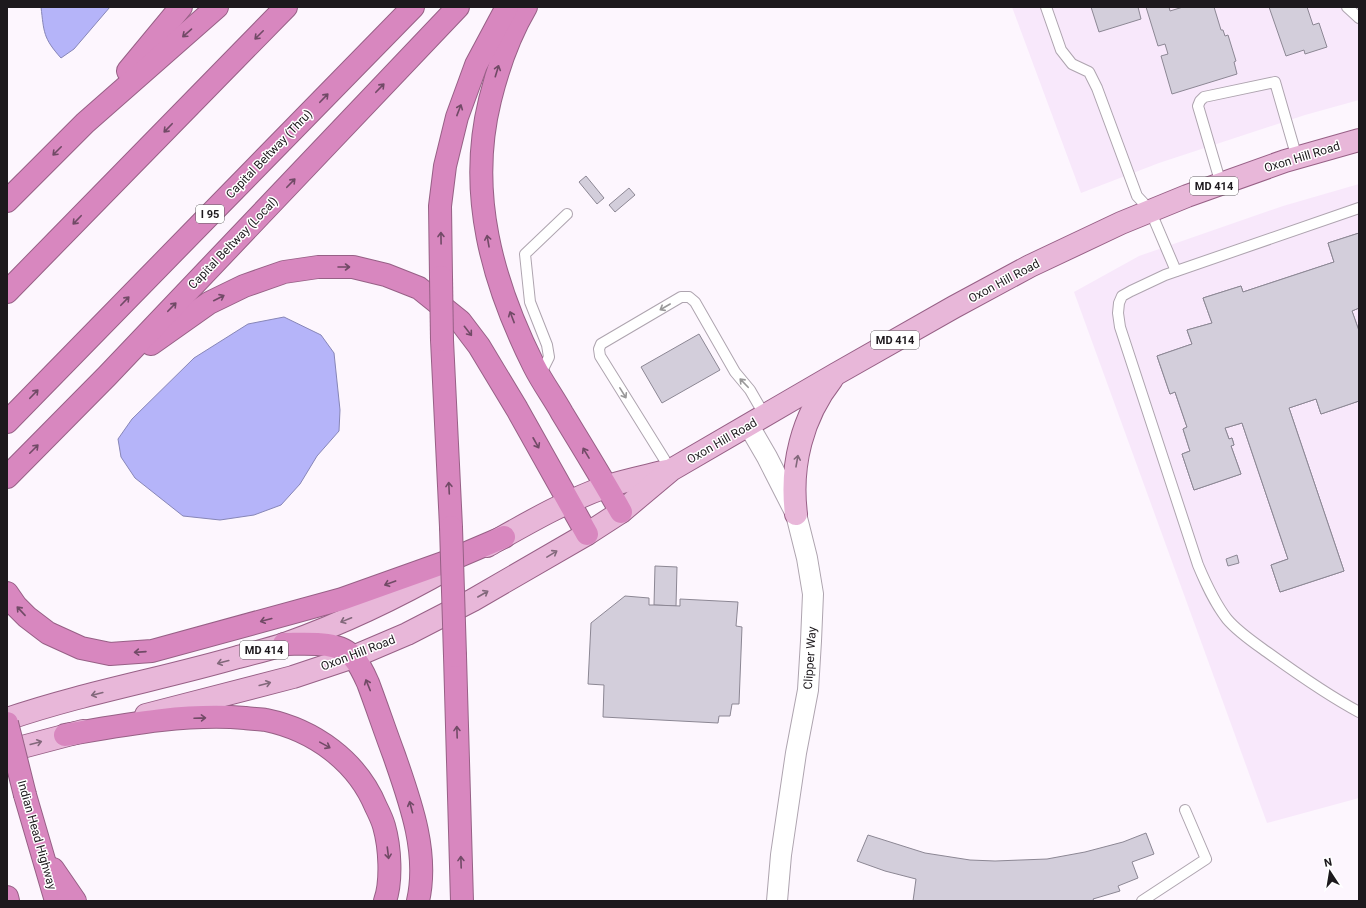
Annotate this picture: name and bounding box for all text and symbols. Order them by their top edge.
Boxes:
one-way arrow [183,28,193,37]
one-way arrow [254,30,264,40]
one-way arrow [494,65,501,78]
one-way arrow [375,83,385,93]
one-way arrow [319,93,329,103]
one-way arrow [456,105,464,117]
street label: Capital Beltway (Thru) [223,107,315,201]
one-way arrow [163,123,172,133]
street label: Oxon Hill Road [1262,139,1342,175]
one-way arrow [52,146,62,156]
road number: MD 414 [1190,177,1238,195]
one-way arrow [286,178,296,188]
street label: Capital Beltway (Local) [185,194,281,292]
road number: I 95 [196,205,224,223]
one-way arrow [72,215,82,225]
one-way arrow [437,232,444,245]
one-way arrow [484,235,492,248]
street label: Oxon Hill Road [966,256,1042,306]
one-way arrow [337,263,350,271]
one-way arrow [213,294,225,301]
one-way arrow [120,296,130,306]
one-way arrow [167,302,177,312]
one-way arrow [659,303,671,311]
one-way arrow [507,311,515,323]
one-way arrow [463,325,472,336]
road number: MD 414 [871,331,919,349]
one-way arrow [740,378,749,388]
one-way arrow [619,387,627,398]
one-way arrow [29,389,39,399]
street label: Oxon Hill Road [685,415,759,467]
one-way arrow [532,437,540,449]
one-way arrow [30,444,39,454]
one-way arrow [582,447,590,459]
one-way arrow [793,455,801,468]
one-way arrow [445,482,452,495]
one-way arrow [546,549,558,557]
one-way arrow [384,579,396,587]
one-way arrow [477,589,489,597]
one-way arrow [17,606,26,616]
one-way arrow [259,617,272,624]
one-way arrow [341,617,353,625]
street label: Clipper Way [801,626,819,690]
street label: Oxon Hill Road [319,632,397,674]
road number: MD 414 [240,641,288,659]
one-way arrow [134,648,147,655]
one-way arrow [217,659,230,666]
one-way arrow [364,679,372,691]
one-way arrow [259,680,272,688]
one-way arrow [91,690,104,698]
one-way arrow [193,714,206,721]
one-way arrow [453,726,461,739]
one-way arrow [29,739,42,746]
one-way arrow [319,741,331,749]
street label: Indian Head Highway [15,779,59,891]
one-way arrow [407,801,414,814]
one-way arrow [384,846,392,859]
north arrow [1310,852,1350,892]
text: N [1323,855,1333,870]
one-way arrow [457,856,465,869]

